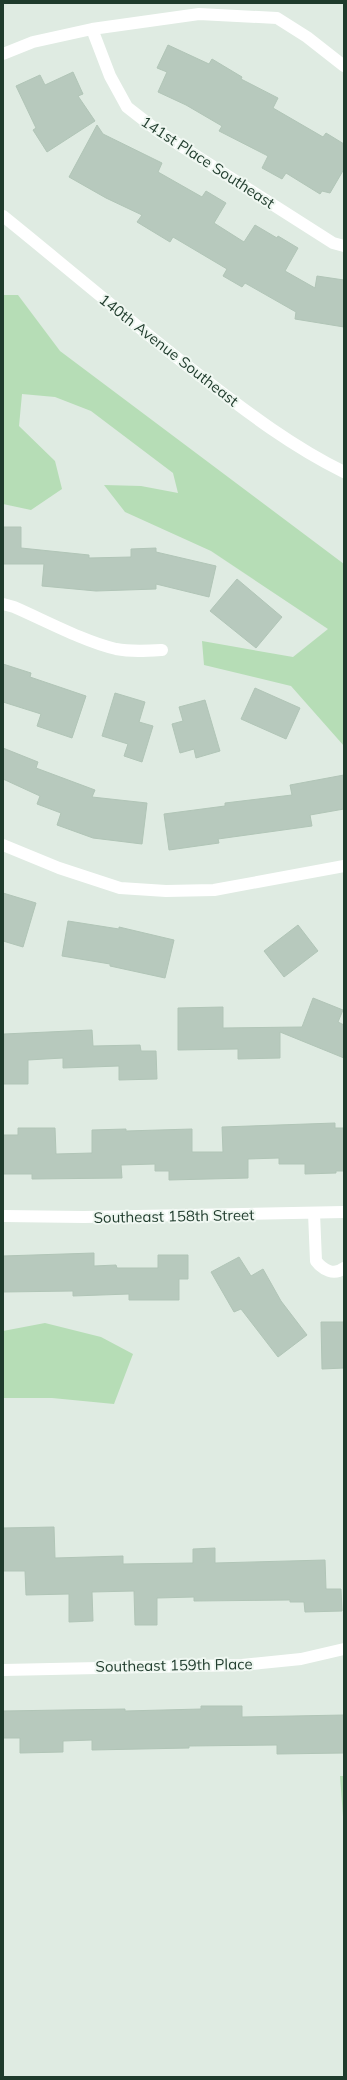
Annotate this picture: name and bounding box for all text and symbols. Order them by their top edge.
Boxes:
street label: 141st Place Southeast [138,112,278,212]
street label: 140th Avenue Southeast [96,290,242,410]
street label: Southeast 158th Street [93,1205,255,1227]
street label: Southeast 159th Place [95,1654,253,1676]

